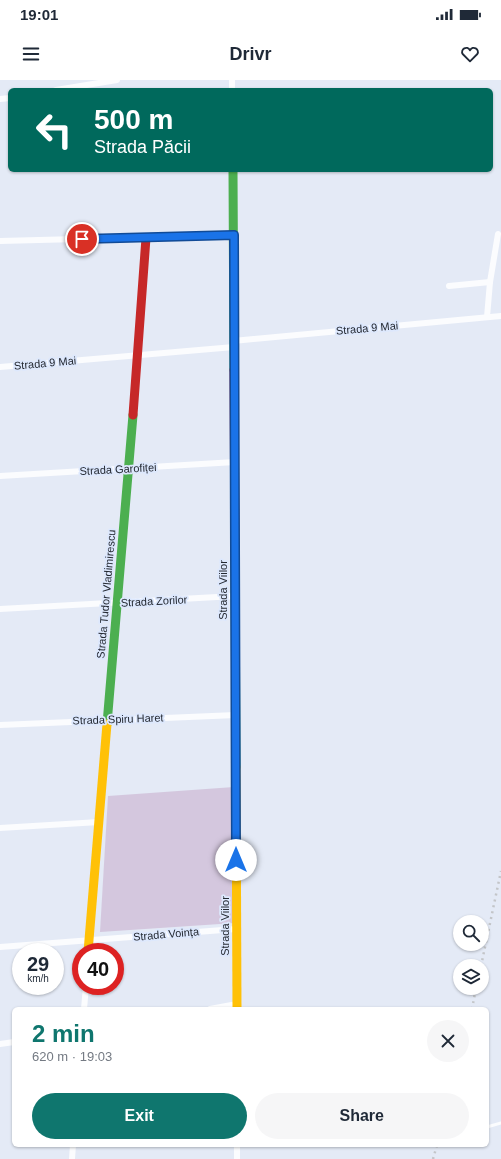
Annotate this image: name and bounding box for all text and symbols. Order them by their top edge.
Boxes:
text: 19:01 [20,6,58,23]
icon: menu [20,43,42,65]
icon: heart [459,43,481,65]
text: Drivr [229,44,272,64]
icon: left [28,104,80,156]
text: 500 m [94,104,173,135]
text: Strada Păcii [94,137,191,157]
pin [65,222,99,256]
icon: arrive [71,228,93,250]
street label: Strada 9 Mai [335,319,399,337]
street label: Strada 9 Mai [13,354,77,372]
street label: Strada Garofiței [79,461,157,477]
street label: Strada Tudor Vladimirescu [94,529,118,659]
street label: Strada Viilor [217,560,229,620]
street label: Strada Zorilor [120,593,188,609]
street label: Strada Spiru Haret [72,711,164,727]
position arrow [215,839,257,881]
street label: Strada Viilor [219,896,231,956]
map controls [453,915,489,995]
button: search [453,915,489,951]
street label: Strada Voința [133,925,200,943]
speed limit sign: 40 [72,943,124,995]
text: 29 [27,953,49,975]
button: layers [453,959,489,995]
text: km/h [27,973,49,984]
text: 2 min [32,1020,95,1047]
button: close [427,1020,469,1062]
text: 620 m · 19:03 [32,1049,112,1064]
button: Exit [32,1093,247,1139]
button: Share [255,1093,469,1139]

